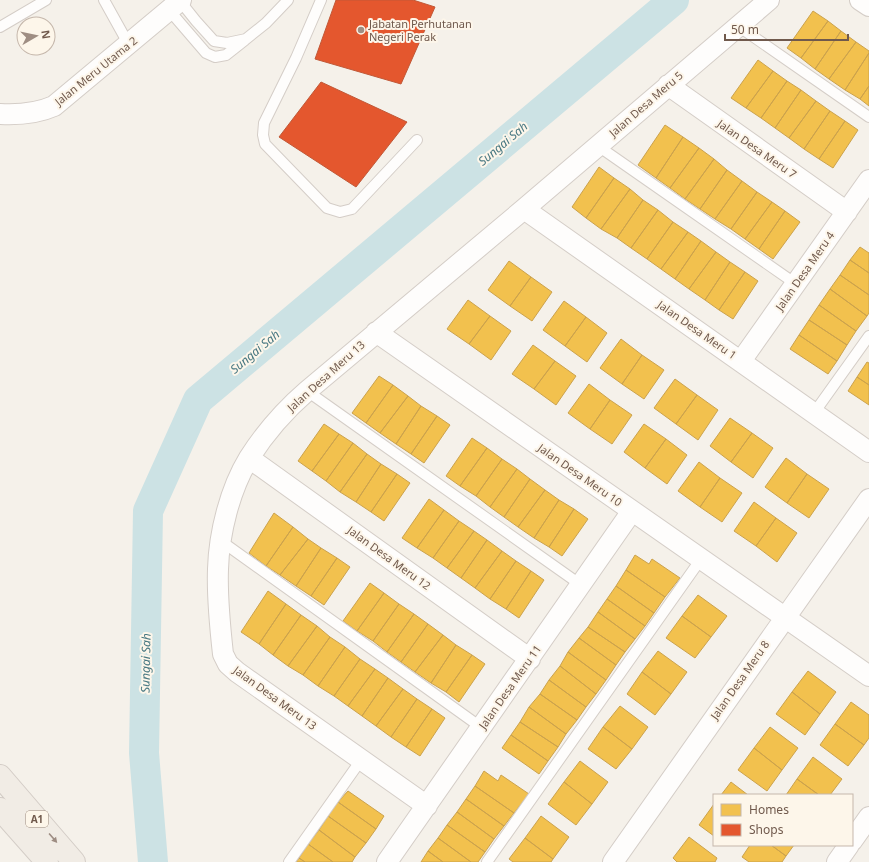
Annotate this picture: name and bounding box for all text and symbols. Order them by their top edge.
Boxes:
north arrow [16,16,56,56]
place label: Jabatan Perhutanan Negeri Perak [368,16,472,44]
scale bar [725,16,848,42]
text: 50 m [731,21,759,38]
marker: Jabatan Perhutanan Negeri Perak [356,25,366,35]
text: N [38,29,54,40]
street label: Jalan Meru Utama 2 [51,33,140,109]
street label: Jalan Desa Meru 5 [605,67,686,140]
street label: Jalan Desa Meru 7 [714,115,800,181]
water label: Sungai Sah [474,118,531,169]
street label: Jalan Desa Meru 4 [771,228,838,314]
street label: Jalan Desa Meru 1 [654,296,740,362]
water label: Sungai Sah [226,326,283,377]
street label: Jalan Desa Meru 13 [283,337,368,415]
street label: Jalan Desa Meru 10 [534,439,625,509]
street label: Jalan Desa Meru 12 [344,522,434,593]
water label: Sungai Sah [136,633,155,693]
street label: Jalan Desa Meru 8 [706,637,772,723]
street label: Jalan Desa Meru 11 [474,642,544,733]
street label: Jalan Desa Meru 13 [230,662,320,733]
legend [713,794,853,846]
text: Homes [749,801,789,818]
road number: A1 [26,811,48,827]
text: Shops [749,821,784,838]
one-way arrow [48,833,57,843]

